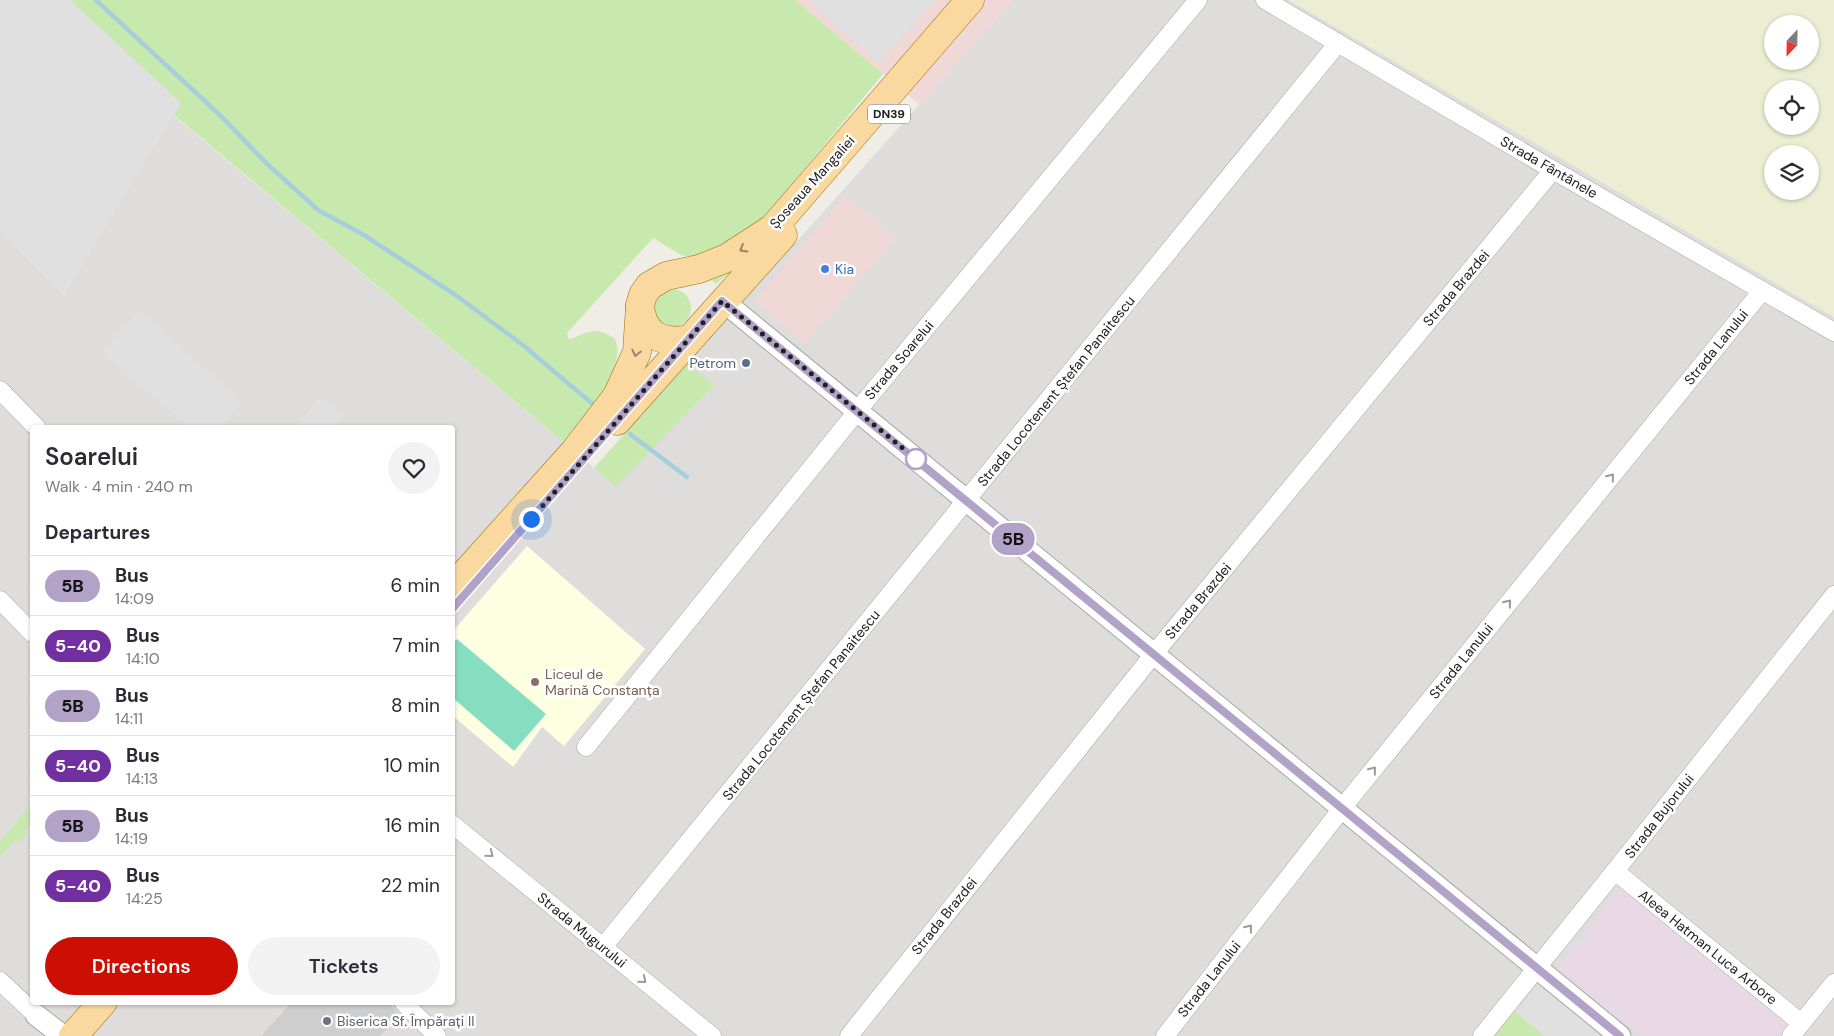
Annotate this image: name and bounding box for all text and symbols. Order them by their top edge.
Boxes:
north arrow [1764,15,1819,70]
map controls [1764,15,1819,200]
button: locate [1764,80,1819,135]
road number: DN39 [868,105,910,124]
street label: Șoseaua Mangaliei [765,132,859,232]
street label: Strada Fântânele [1497,132,1601,202]
button: layers [1764,145,1819,200]
one-way arrow [739,243,748,253]
street label: Strada Brazdei [1419,246,1493,330]
place label: Kia [835,260,854,278]
marker: Kia [819,263,831,275]
street label: Strada Locotenent Ștefan Panaitescu [973,292,1139,490]
street label: Strada Lanului [1680,306,1752,388]
street label: Strada Soarelui [861,317,937,403]
one-way arrow [631,349,642,357]
place label: Petrom [689,354,736,372]
marker: Petrom [740,357,752,369]
text: Soarelui [45,441,138,472]
button: heart [388,442,440,494]
unlabelled marker [905,448,927,470]
one-way arrow [1605,474,1614,483]
text: Walk · 4 min · 240 m [45,476,193,497]
your location [519,507,544,532]
text: Departures [45,520,150,545]
line badge: 5B [990,523,1036,555]
text: 5B [1002,527,1024,551]
street label: Strada Brazdei [1161,559,1235,643]
text: Bus [115,563,149,588]
text: 6 min [391,573,440,598]
text: 5B [61,574,84,598]
text: 14:09 [115,588,154,609]
one-way arrow [1503,600,1512,609]
street label: Strada Locotenent Ștefan Panaitescu [718,606,884,804]
street label: Strada Lanului [1425,620,1497,702]
text: Bus [126,623,160,648]
text: 7 min [392,633,440,658]
text: 5-40 [55,634,101,658]
text: 14:10 [126,648,160,669]
place label: Liceul de Marină Constanța [545,665,660,699]
marker: Liceul de Marină Constanța [529,676,541,688]
text: Bus [115,683,149,708]
text: 8 min [391,693,440,718]
text: 5B [61,694,84,718]
text: 14:11 [115,708,143,729]
text: Bus [126,743,160,768]
text: 10 min [384,753,440,778]
text: 5-40 [55,754,101,778]
one-way arrow [1367,767,1376,776]
text: 14:13 [126,768,158,789]
street label: Strada Bujorului [1620,770,1698,862]
text: Bus [115,803,149,828]
text: 16 min [385,813,440,838]
text: 5B [61,814,84,838]
text: 14:19 [115,828,148,849]
one-way arrow [484,849,493,857]
text: Bus [126,863,160,888]
text: 22 min [381,873,440,898]
text: 5-40 [55,874,101,898]
street label: Strada Brazdei [907,874,981,958]
street label: Aleea Hatman Luca Arbore [1635,886,1781,1008]
text: 14:25 [126,888,163,909]
street label: Strada Mugurului [534,888,630,972]
one-way arrow [1243,925,1252,934]
button: Directions [45,937,238,995]
button: Tickets [248,937,440,995]
street label: Strada Lanului [1174,937,1244,1021]
one-way arrow [637,974,646,982]
place label: Biserica Sf. Împărați II [337,1012,474,1030]
marker: Biserica Sf. Împărați II [321,1015,333,1027]

